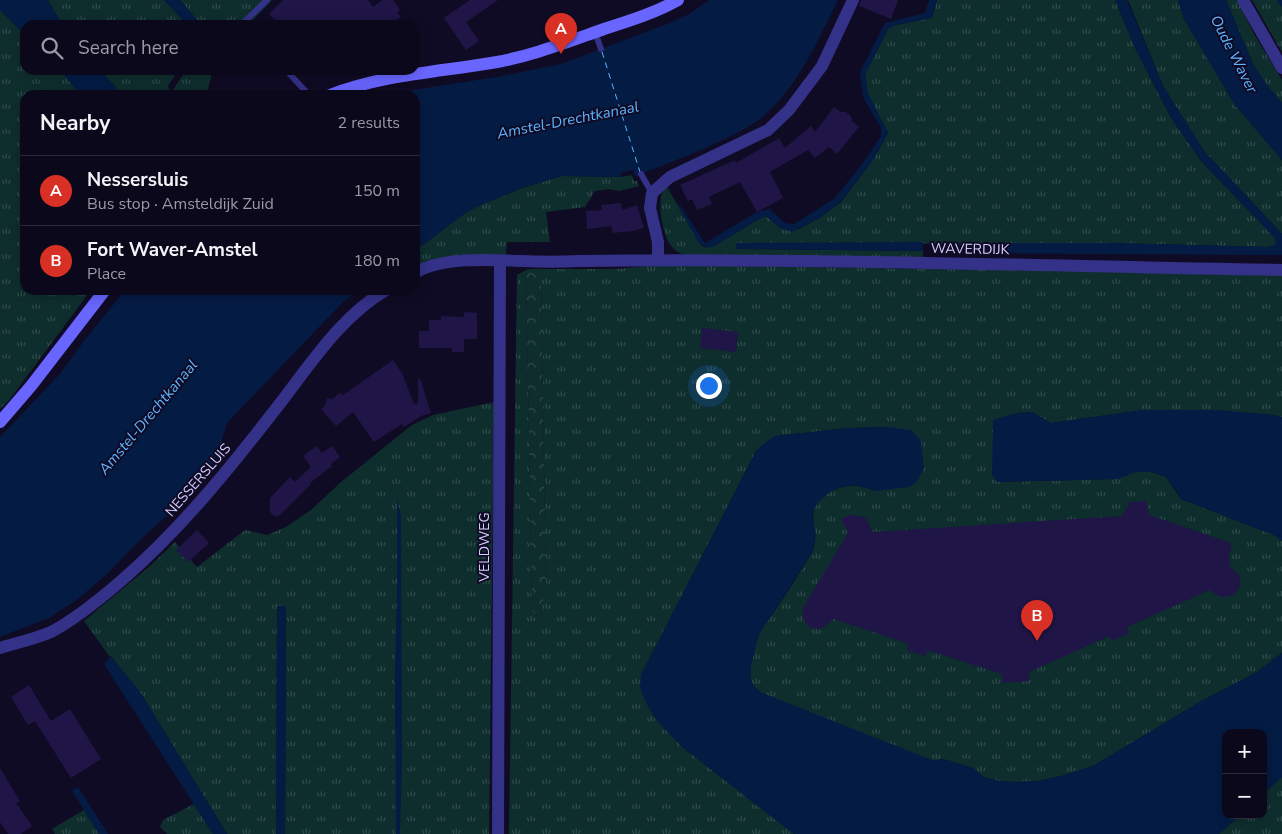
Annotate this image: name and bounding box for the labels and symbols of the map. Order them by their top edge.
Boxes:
water label: Oude Waver [1206,12,1262,97]
pin: A [545,13,577,54]
water label: Amstel-Drechtkanaal [494,96,641,144]
street label: WAVERDIJK [931,239,1010,259]
water label: Amstel-Drechtkanaal [93,355,202,479]
your location [696,373,722,399]
street label: NESSERSLUIS [161,439,235,521]
street label: VELDWEG [475,512,494,583]
pin: B [1021,600,1053,641]

